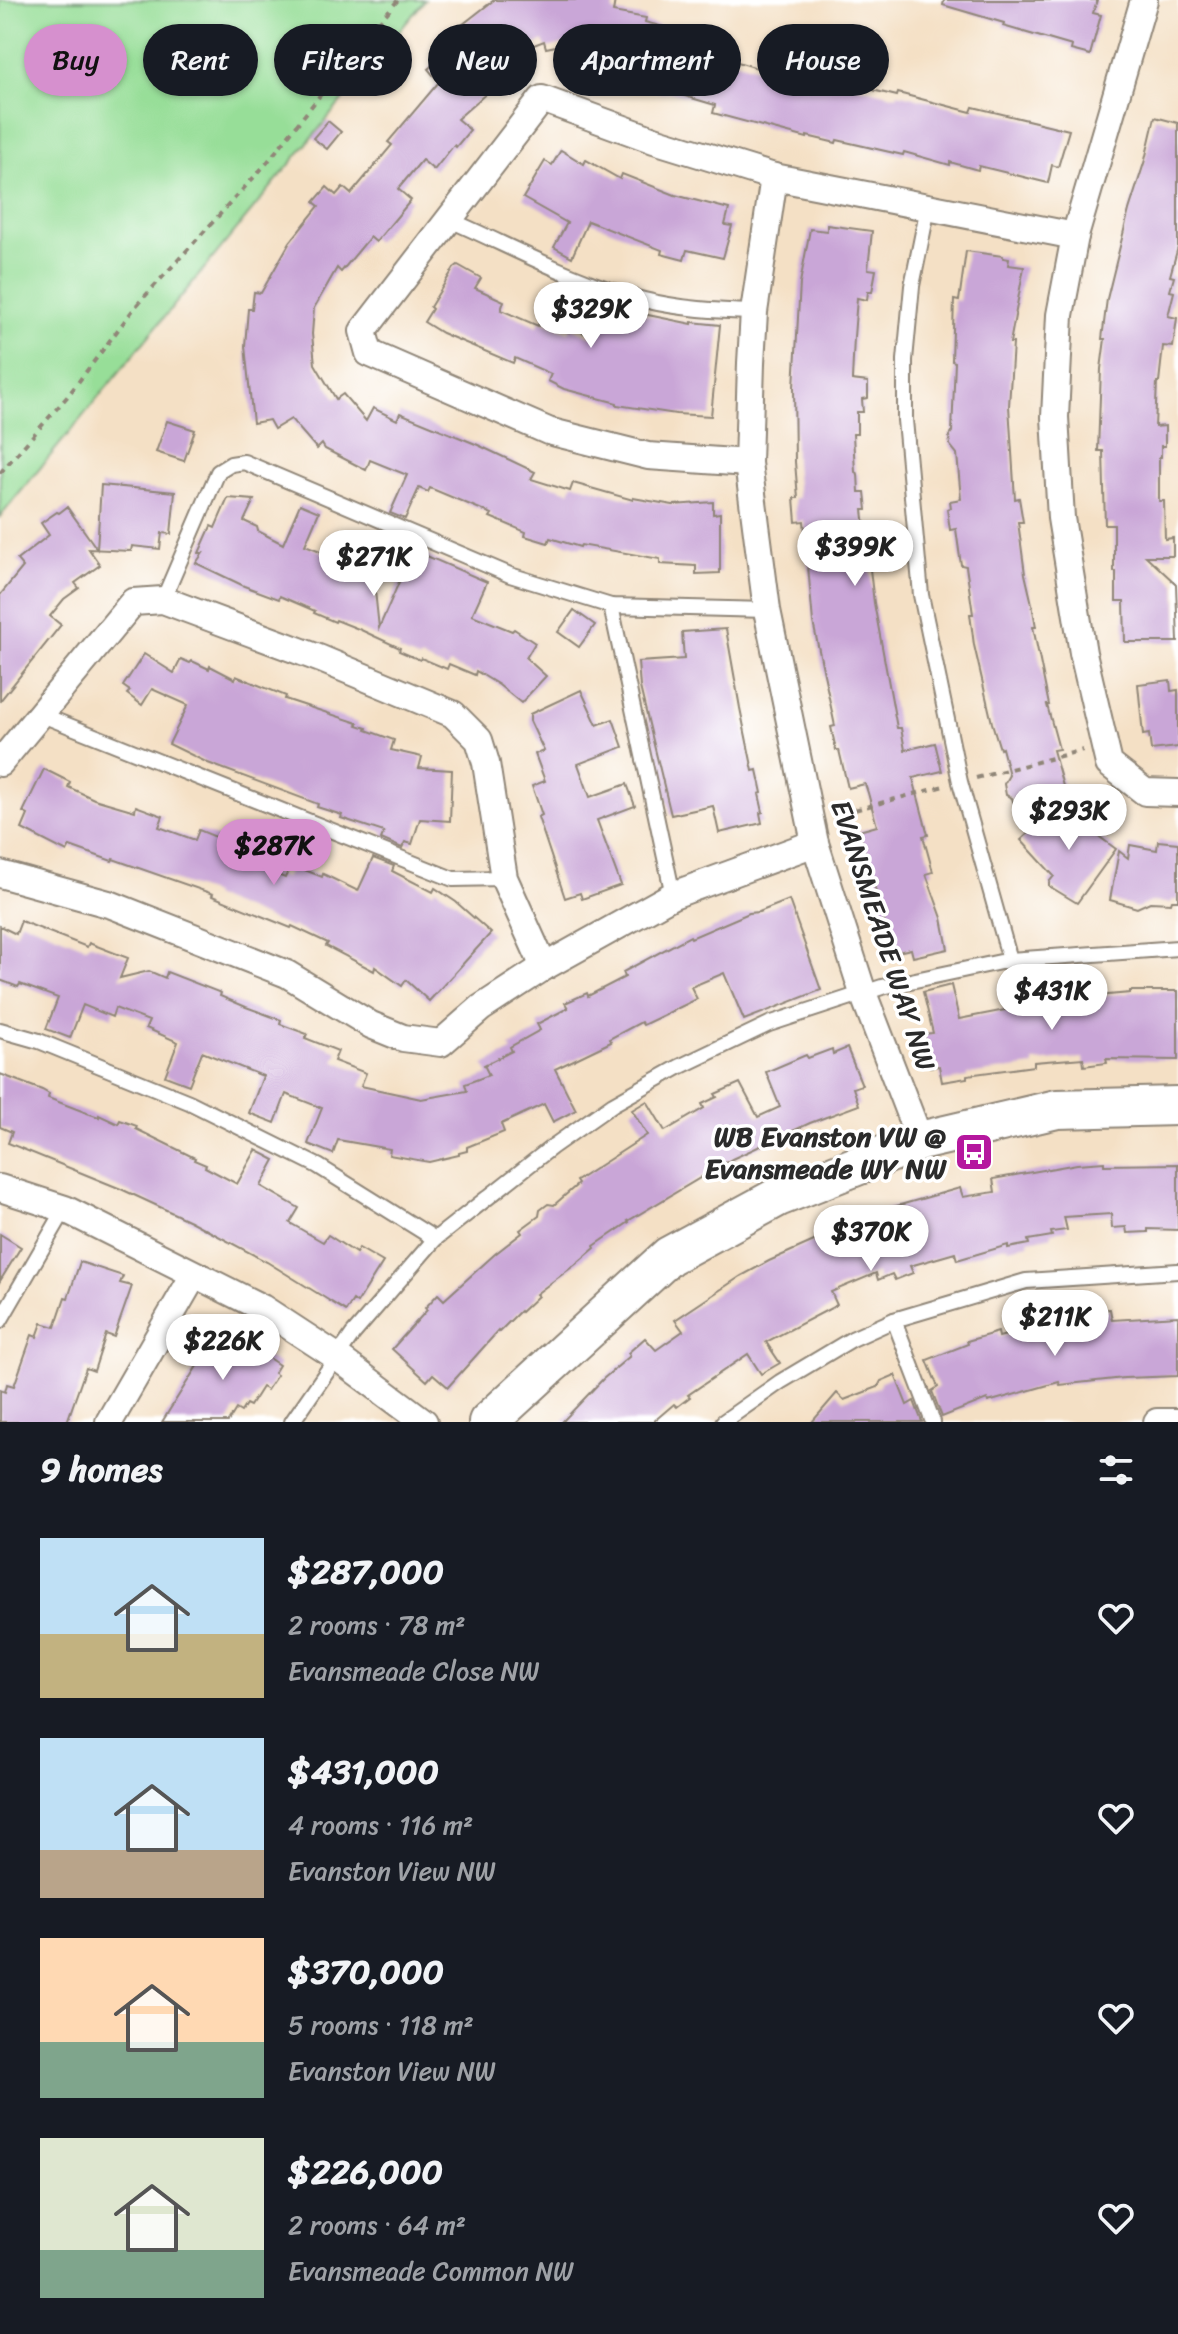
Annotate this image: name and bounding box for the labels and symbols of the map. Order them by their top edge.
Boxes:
pin: $329K [535,282,647,350]
pin: $399K [799,520,911,588]
pin: $271K [318,530,430,598]
pin: $293K [1013,784,1125,852]
street label: EVANSMEADE WAY NW [817,793,950,1077]
pin: $287K [218,819,330,887]
pin: $431K [996,964,1108,1032]
place label: WB Evanston VW @ Evansmeade WY NW [705,1112,947,1193]
bus stop icon: WB Evanston VW @ Evansmeade WY NW [953,1131,995,1173]
pin: $370K [815,1205,927,1273]
pin: $211K [999,1290,1111,1358]
pin: $226K [167,1314,279,1382]

